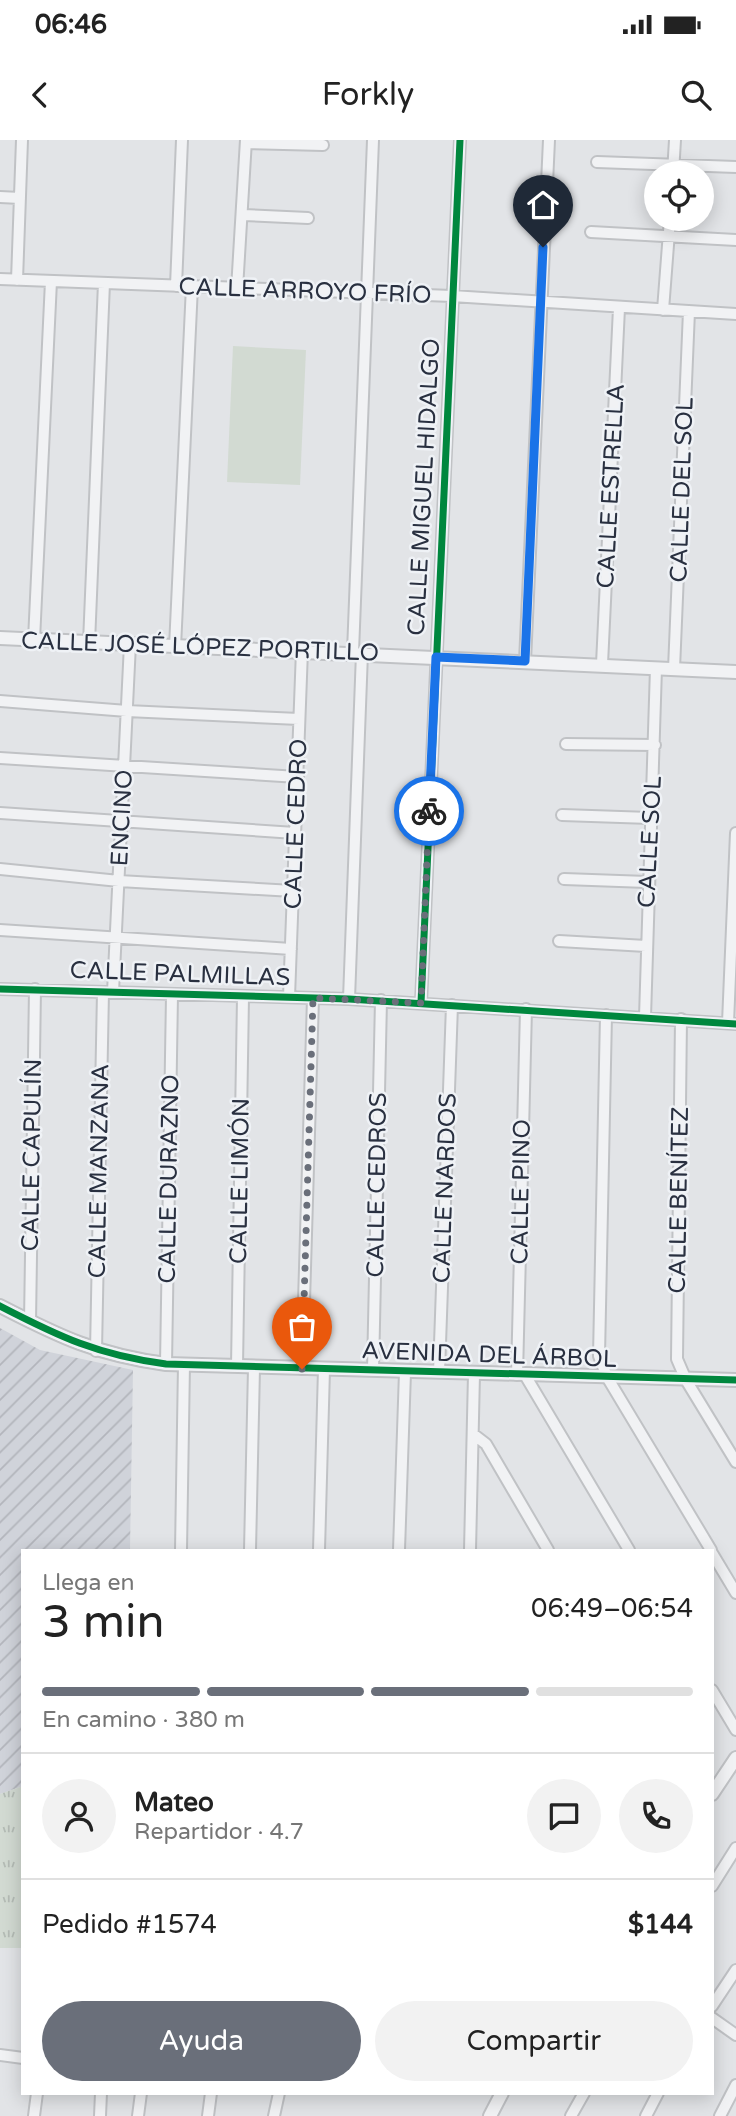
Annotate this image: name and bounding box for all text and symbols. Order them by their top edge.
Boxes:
text: 06:46 [35,9,107,40]
icon: back [21,76,59,114]
text: Forkly [322,76,414,114]
icon: search [677,76,715,114]
map controls [644,161,714,231]
button: locate [644,161,714,231]
pin [513,175,573,247]
icon: home [524,186,562,224]
street label: CALLE ARROYO FRÍO [178,271,432,310]
street label: CALLE MIGUEL HIDALGO [402,338,446,636]
street label: CALLE ESTRELLA [591,383,631,589]
street label: CALLE DEL SOL [664,397,700,583]
street label: CALLE JOSÉ LÓPEZ PORTILLO [20,625,380,668]
street label: CALLE CEDRO [279,738,313,910]
street label: ENCINO [105,769,139,867]
street label: CALLE SOL [632,775,668,909]
courier [394,776,464,846]
icon: bike [410,792,448,830]
street label: CALLE PALMILLAS [69,956,291,992]
street label: CALLE CAPULÍN [15,1058,48,1252]
street label: CALLE MANZANA [83,1063,115,1279]
street label: CALLE DURAZNO [153,1074,185,1284]
street label: CALLE CEDROS [361,1092,393,1278]
street label: CALLE NARDOS [427,1092,463,1284]
street label: CALLE LIMÓN [223,1098,256,1264]
street label: CALLE BENÍTEZ [662,1106,695,1294]
street label: CALLE PINO [505,1119,537,1265]
pin [272,1297,332,1369]
icon: bag [283,1308,321,1346]
street label: AVENIDA DEL ÁRBOL [361,1335,617,1374]
text: Llega en [42,1569,134,1597]
text: 06:49–06:54 [531,1593,693,1624]
text: 3 min [42,1595,165,1650]
text: En camino · 380 m [42,1706,245,1734]
button: person [42,1779,116,1853]
button: chat [527,1779,601,1853]
button: phone [619,1779,693,1853]
text: Mateo [134,1787,214,1818]
text: Repartidor · 4.7 [134,1818,304,1846]
text: Pedido #1574 [42,1909,217,1940]
text: $144 [628,1909,693,1940]
button: Ayuda [42,2001,361,2081]
button: Compartir [375,2001,693,2081]

